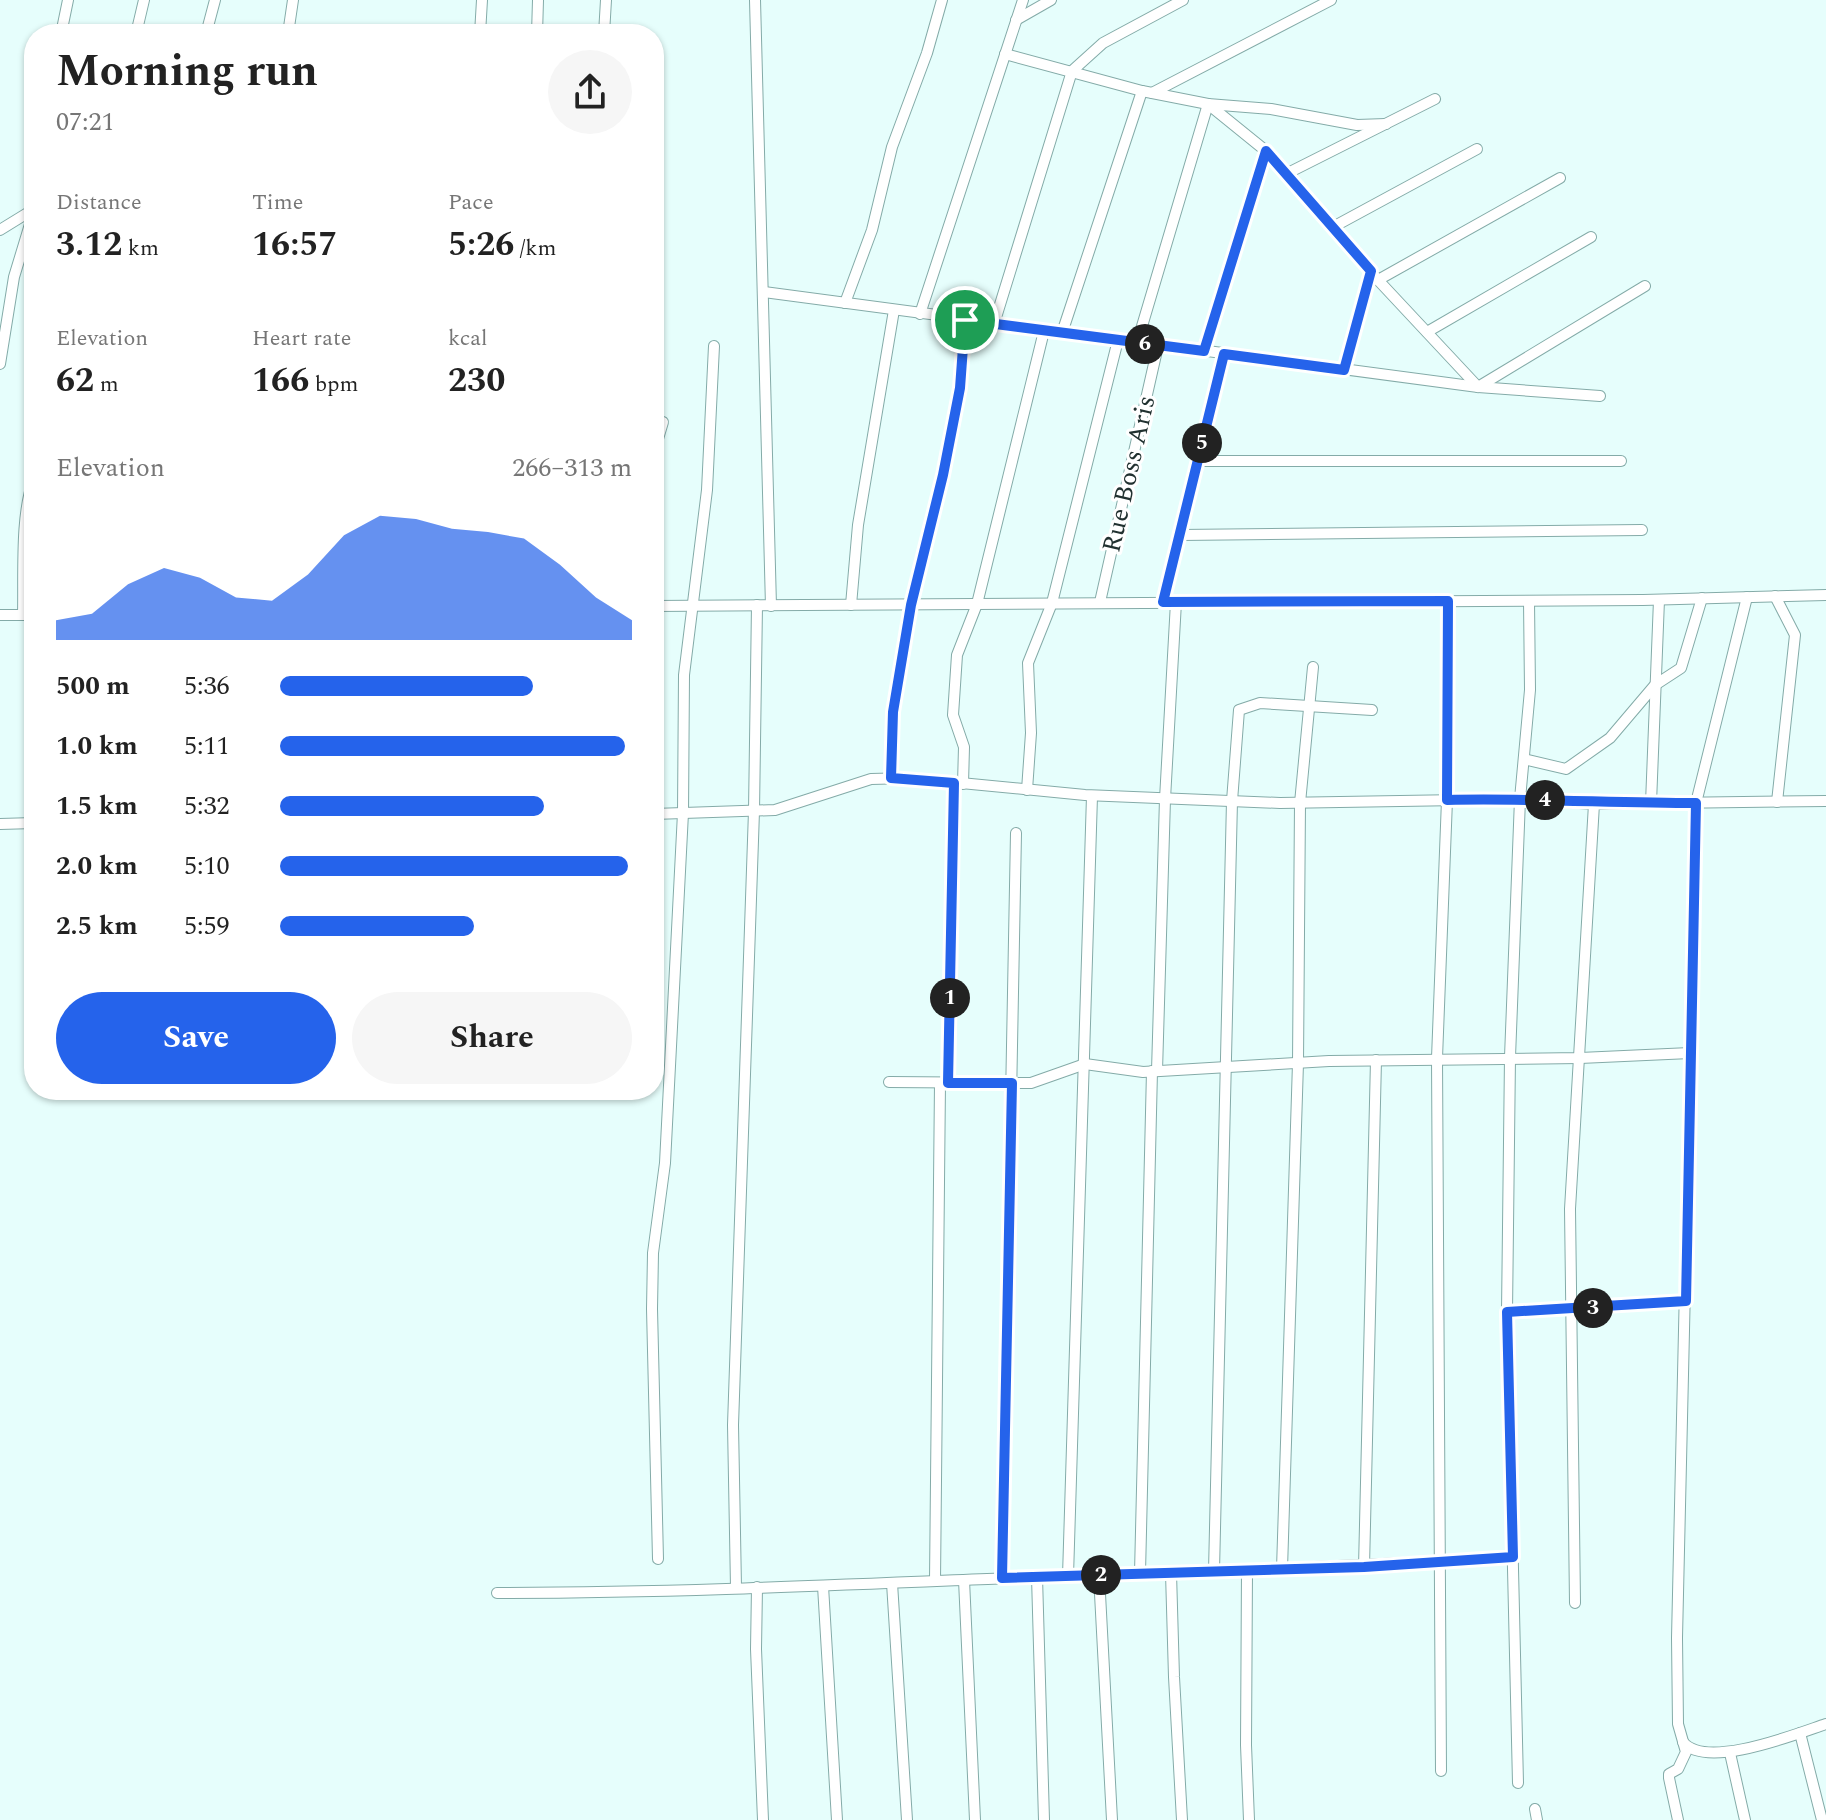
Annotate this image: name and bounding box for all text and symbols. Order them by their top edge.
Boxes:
text: Morning run [56,38,318,105]
button: share [548,50,632,134]
text: 07:21 [56,102,115,142]
text: Distance [56,186,142,219]
text: Time [252,186,303,219]
text: Pace [448,186,494,219]
text: 3.12 [56,219,122,271]
text: 16:57 [252,219,337,271]
text: 5:26 [448,219,514,271]
text: km [122,232,159,265]
text: /km [514,232,557,265]
pin [931,286,999,354]
icon: arrive [943,298,987,342]
text: Elevation [56,322,148,355]
text: Heart rate [252,322,352,355]
text: kcal [448,322,488,355]
pin: 6 [1125,324,1165,364]
text: 6 [1139,327,1151,360]
text: 62 [56,355,94,407]
text: 166 [252,355,309,407]
text: 230 [448,355,505,407]
text: m [94,368,119,401]
text: bpm [309,368,358,401]
street label: Rue Boss Aris [1091,391,1167,557]
pin: 5 [1182,423,1222,463]
text: 5 [1196,426,1208,459]
text: Elevation [56,448,165,488]
text: 266–313 m [512,448,632,488]
text: 500 m [56,666,130,706]
text: 5:36 [184,666,230,706]
text: 1.0 km [56,726,138,766]
text: 5:11 [184,726,230,766]
pin: 4 [1525,780,1565,820]
text: 4 [1539,783,1551,816]
text: 1.5 km [56,786,138,826]
text: 5:32 [184,786,230,826]
text: 2.0 km [56,846,138,886]
text: 5:10 [184,846,230,886]
text: 2.5 km [56,906,138,946]
text: 5:59 [184,906,230,946]
pin: 1 [930,978,970,1018]
text: 1 [944,981,956,1014]
button: Save [56,992,336,1084]
button: Share [352,992,632,1084]
pin: 3 [1573,1288,1613,1328]
text: 3 [1587,1291,1599,1324]
pin: 2 [1081,1555,1121,1595]
text: 2 [1095,1558,1107,1591]

